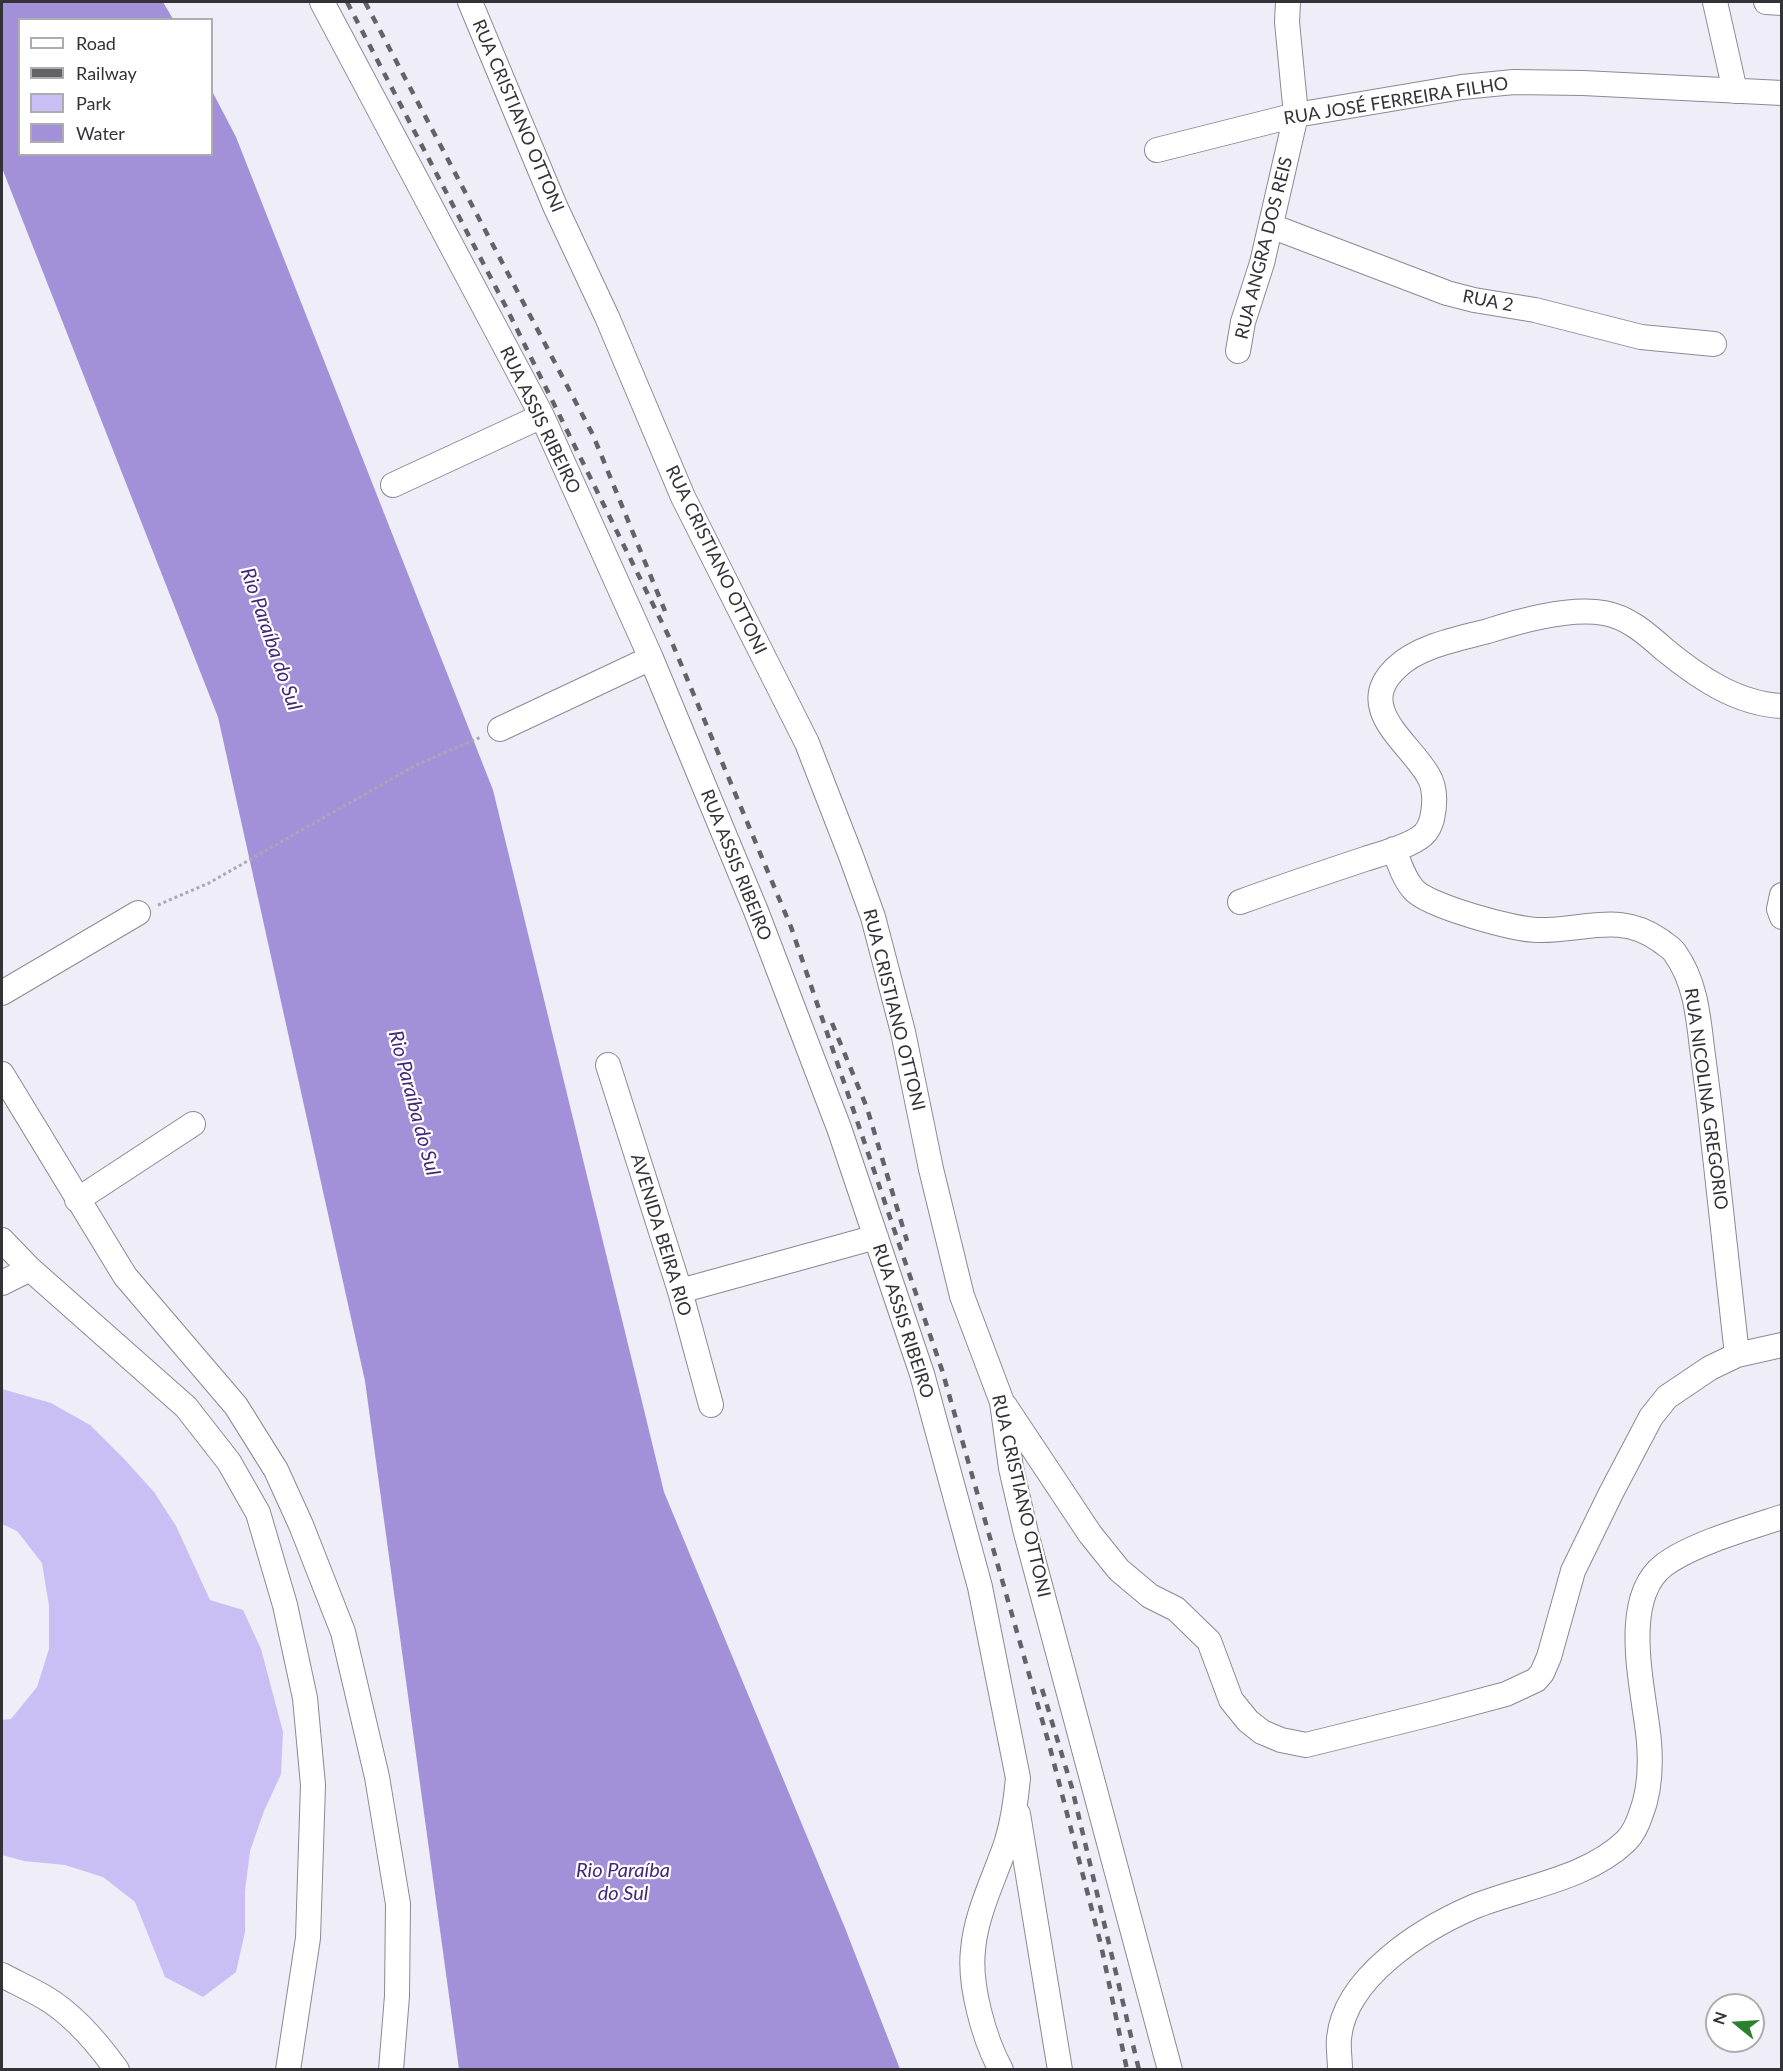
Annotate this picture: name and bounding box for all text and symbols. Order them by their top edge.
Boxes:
street label: RUA CRISTIANO OTTONI [468,16,568,216]
legend [18,18,213,156]
text: Road [76,32,116,54]
text: Railway [76,62,137,84]
street label: RUA JOSÉ FERREIRA FILHO [1282,73,1510,129]
text: Park [76,92,111,114]
text: Water [76,122,125,144]
street label: RUA ANGRA DOS REIS [1231,155,1297,341]
street label: RUA 2 [1461,285,1515,317]
street label: RUA ASSIS RIBEIRO [495,343,585,497]
street label: RUA CRISTIANO OTTONI [661,462,771,658]
water label: Rio Paraíba do Sul [235,565,307,713]
street label: RUA ASSIS RIBEIRO [696,786,776,944]
street label: RUA CRISTIANO OTTONI [858,907,930,1113]
street label: RUA NICOLINA GREGORIO [1680,987,1732,1211]
water label: Rio Paraíba do Sul [383,1028,445,1178]
street label: AVENIDA BEIRA RIO [626,1151,696,1319]
street label: RUA ASSIS RIBEIRO [868,1241,938,1401]
street label: RUA CRISTIANO OTTONI [987,1393,1055,1599]
water label: Rio Paraíba do Sul [576,1859,670,1906]
north arrow [1705,1993,1765,2053]
text: N [1708,2009,1730,2027]

